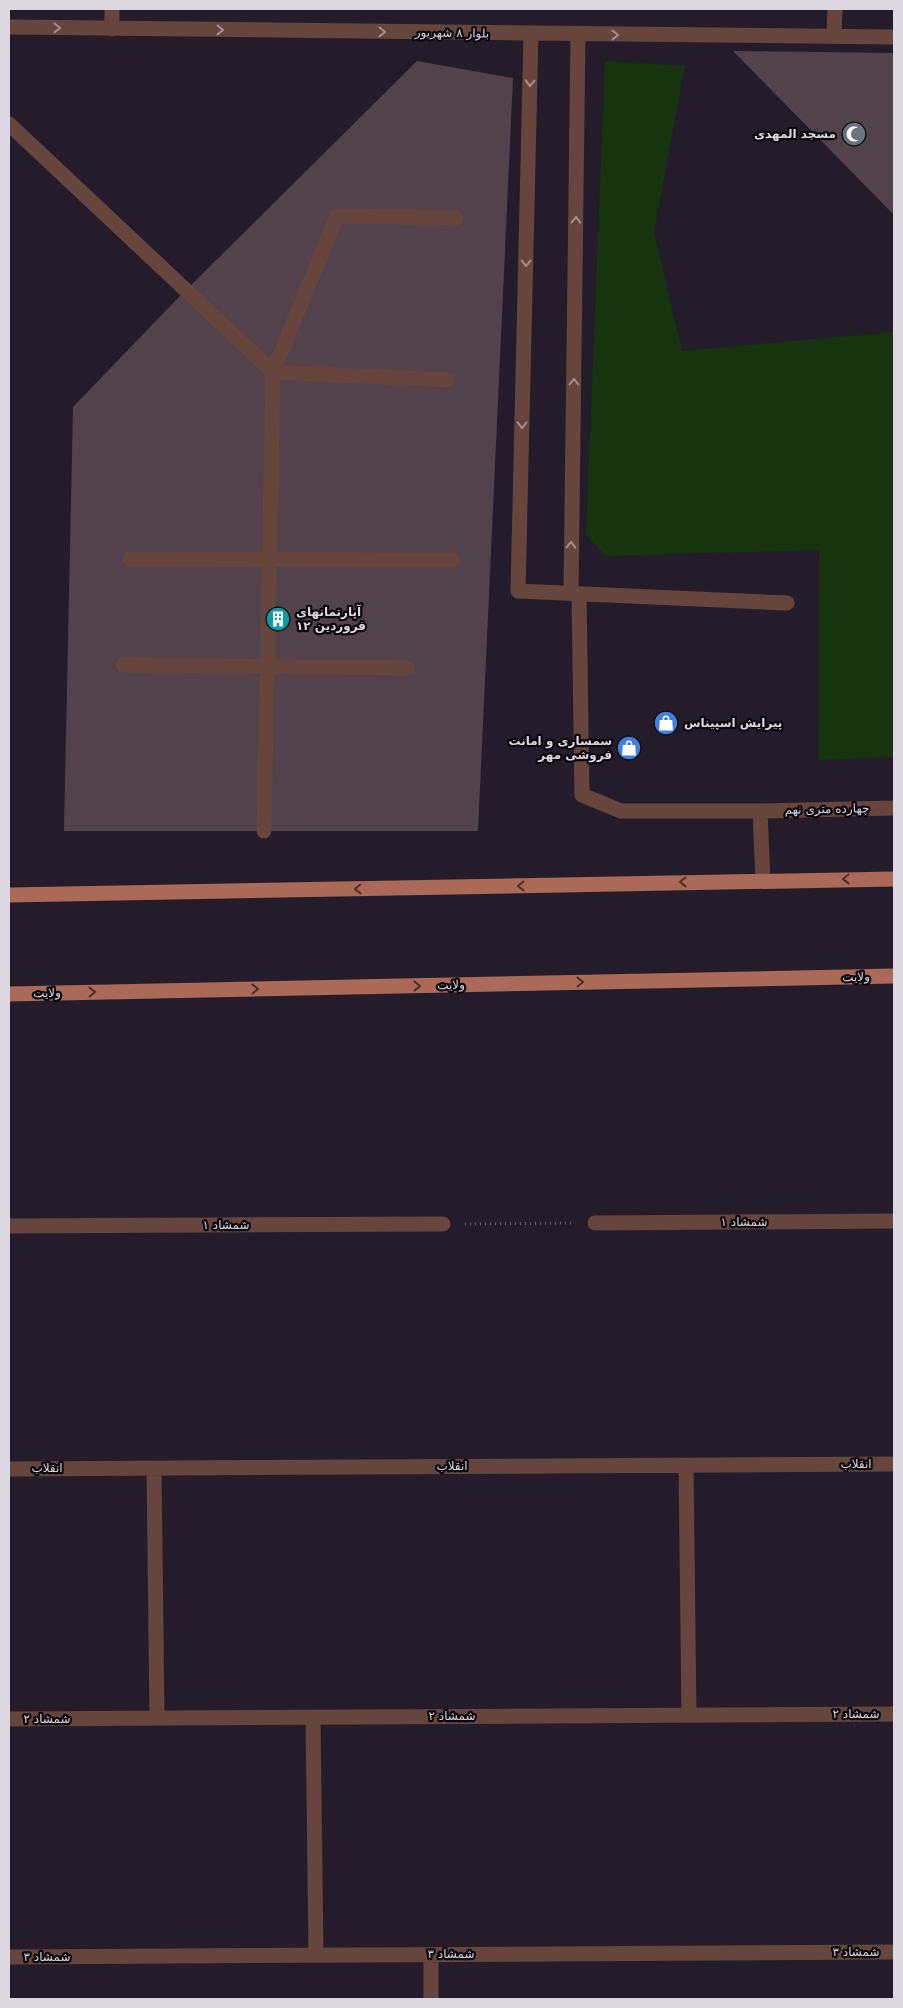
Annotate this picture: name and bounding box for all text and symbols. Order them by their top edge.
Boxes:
one-way arrow [54,23,62,33]
one-way arrow [216,25,224,35]
street label: بلوار ۸ شهریور [414,25,489,42]
one-way arrow [379,27,387,37]
one-way arrow [612,30,619,40]
one-way arrow [524,79,535,87]
mosque icon: مسجد المهدی [841,121,867,147]
place label: مسجد المهدی [754,127,836,141]
one-way arrow [571,215,581,223]
one-way arrow [520,259,531,267]
one-way arrow [569,378,579,386]
one-way arrow [517,422,527,429]
one-way arrow [566,540,577,548]
place label: آپارتمانهای ۱۲ فروردین [296,604,366,634]
building icon: آپارتمانهای ۱۲ فروردین [265,606,291,632]
shop icon: پیرایش اسپیناس [653,710,679,736]
place label: پیرایش اسپیناس [684,716,782,730]
place label: سمساری و امانت فروشی مهر [508,734,612,763]
shop icon: سمساری و امانت فروشی مهر [616,735,642,761]
street label: چهارده متری نهم [785,801,869,818]
one-way arrow [841,874,849,885]
one-way arrow [679,877,687,888]
one-way arrow [516,880,524,891]
one-way arrow [354,883,362,894]
street label: ولایت [842,970,870,985]
one-way arrow [576,977,584,987]
street label: ولایت [437,978,465,993]
one-way arrow [414,980,422,991]
one-way arrow [252,984,259,994]
street label: ولایت [33,986,61,1001]
one-way arrow [89,987,97,997]
street label: شمشاد ۱ [721,1215,767,1229]
street label: شمشاد ۱ [203,1218,249,1232]
street label: انقلاب [840,1457,872,1471]
street label: انقلاب [436,1459,468,1473]
street label: انقلاب [31,1461,63,1475]
street label: شمشاد ۲ [833,1707,879,1721]
street label: شمشاد ۲ [429,1709,475,1723]
street label: شمشاد ۲ [24,1712,70,1726]
street label: شمشاد ۳ [833,1945,879,1959]
street label: شمشاد ۳ [428,1947,474,1961]
street label: شمشاد ۳ [24,1950,70,1964]

